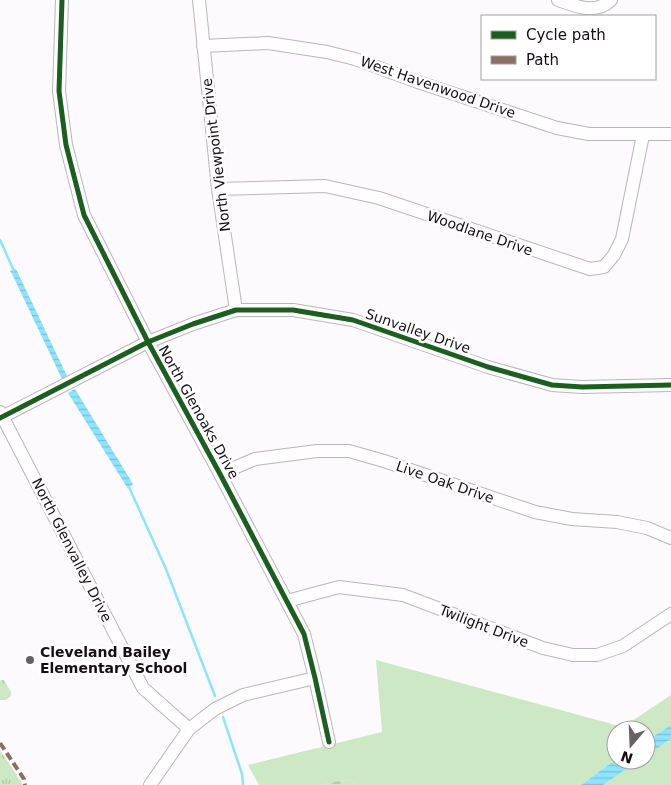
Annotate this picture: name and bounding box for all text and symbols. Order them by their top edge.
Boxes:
legend [481,15,656,80]
text: Cycle path [526,26,606,44]
text: Path [526,51,559,69]
street label: West Havenwood Drive [358,53,518,121]
street label: North Viewpoint Drive [199,77,233,233]
street label: Woodlane Drive [425,207,535,259]
street label: Sunvalley Drive [363,306,473,356]
street label: North Glenoaks Drive [156,342,242,482]
street label: Live Oak Drive [394,458,496,506]
street label: North Glenvalley Drive [29,475,115,625]
street label: Twilight Drive [436,601,531,650]
place label: Cleveland Bailey Elementary School [40,644,187,676]
marker: Cleveland Bailey Elementary School [24,654,36,666]
north arrow [606,720,656,770]
text: N [619,748,635,767]

